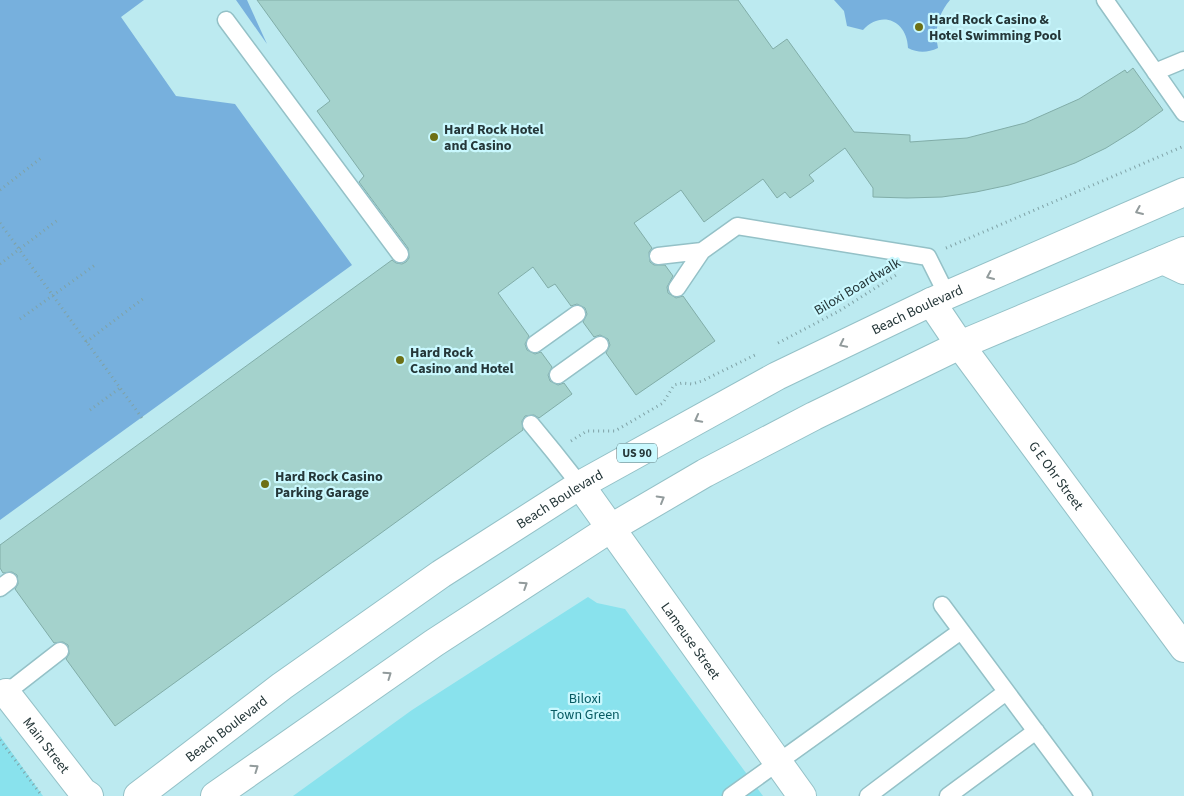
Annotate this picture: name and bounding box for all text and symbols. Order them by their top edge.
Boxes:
place label: Hard Rock Casino & Hotel Swimming Pool [929,10,1061,46]
marker: Hard Rock Casino & Hotel Swimming Pool [913,21,925,33]
place label: Hard Rock Hotel and Casino [444,120,544,156]
marker: Hard Rock Hotel and Casino [428,131,440,143]
one-way arrow [1135,205,1144,216]
street label: Biloxi Boardwalk [810,253,905,321]
one-way arrow [986,270,995,280]
street label: Beach Boulevard [868,280,966,340]
one-way arrow [839,338,848,348]
place label: Hard Rock Casino and Hotel [410,343,514,379]
marker: Hard Rock Casino and Hotel [394,354,406,366]
one-way arrow [694,412,703,422]
street label: G E Ohr Street [1023,437,1088,515]
road number: US 90 [617,443,657,462]
street label: Beach Boulevard [513,465,607,534]
place label: Hard Rock Casino Parking Garage [275,467,383,503]
marker: Hard Rock Casino Parking Garage [259,478,271,490]
one-way arrow [656,495,665,505]
one-way arrow [518,582,527,591]
street label: Lameuse Street [656,598,725,684]
one-way arrow [383,672,392,681]
park label: Biloxi Town Green [550,689,620,725]
street label: Beach Boulevard [181,691,272,767]
street label: Main Street [17,713,74,778]
one-way arrow [249,765,259,774]

